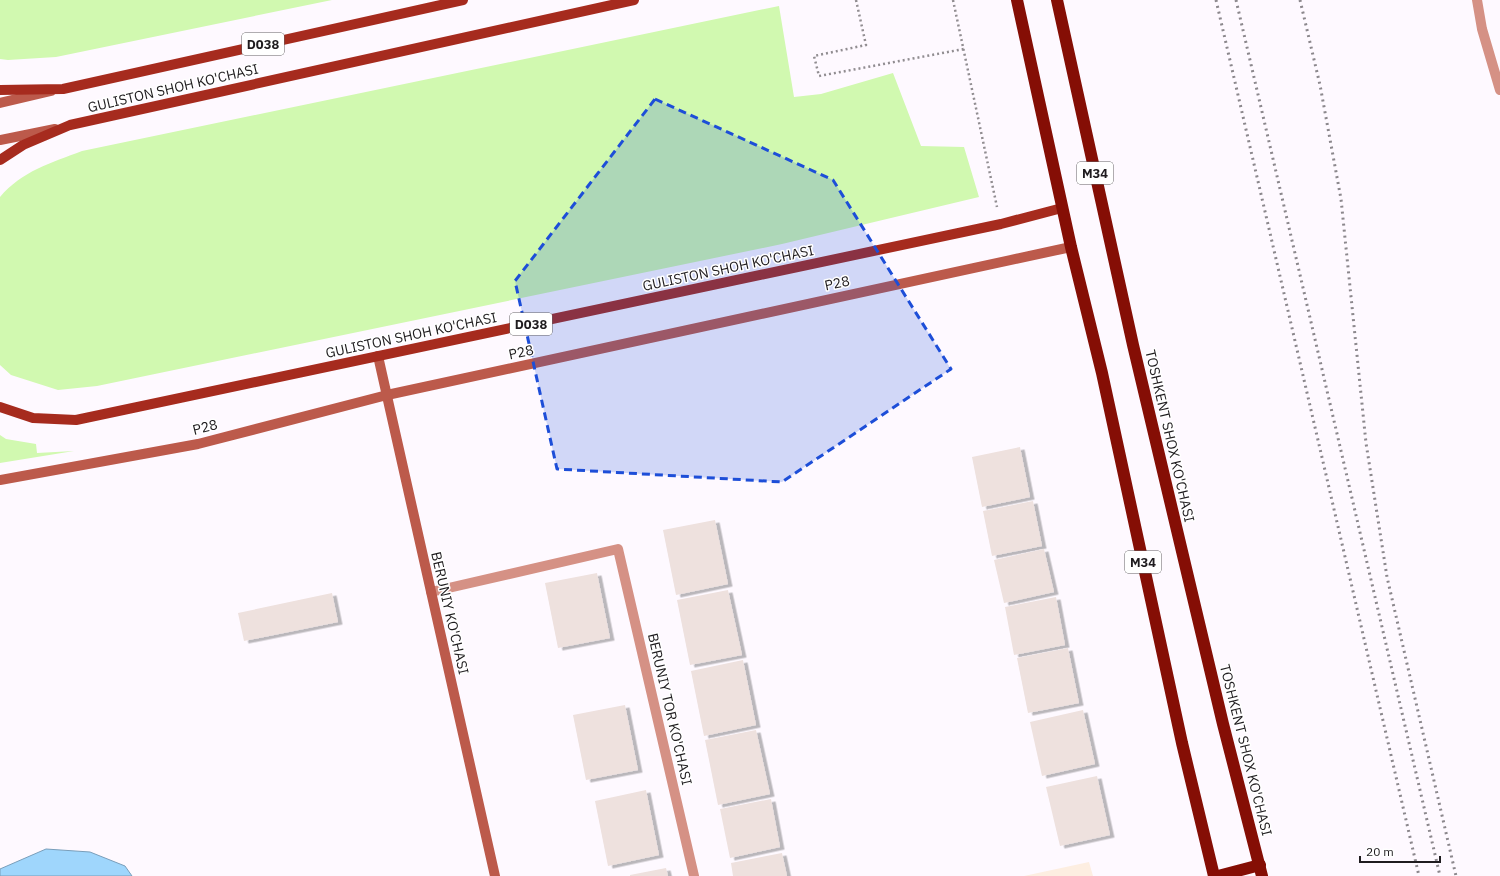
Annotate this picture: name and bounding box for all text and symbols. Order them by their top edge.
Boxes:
road number: D038 [242,33,284,55]
street label: GULISTON SHOH KO'CHASI [86,60,260,116]
road number: M34 [1077,162,1113,184]
street label: GULISTON SHOH KO'CHASI [641,241,815,295]
street label: Р28 [823,272,851,294]
street label: GULISTON SHOH KO'CHASI [324,308,498,362]
road number: D038 [510,313,552,335]
street label: Р28 [507,341,535,363]
street label: TOSHKENT SHOX KO'CHASI [1141,348,1199,524]
street label: Р28 [191,415,219,439]
street label: BERUNIY KO'CHASI [427,550,473,676]
road number: M34 [1125,551,1161,573]
street label: BERUNIY TOR KO'CHASI [644,631,696,787]
street label: TOSHKENT SHOX KO'CHASI [1216,662,1276,838]
scale bar [1360,838,1440,864]
text: 20 m [1366,844,1394,859]

